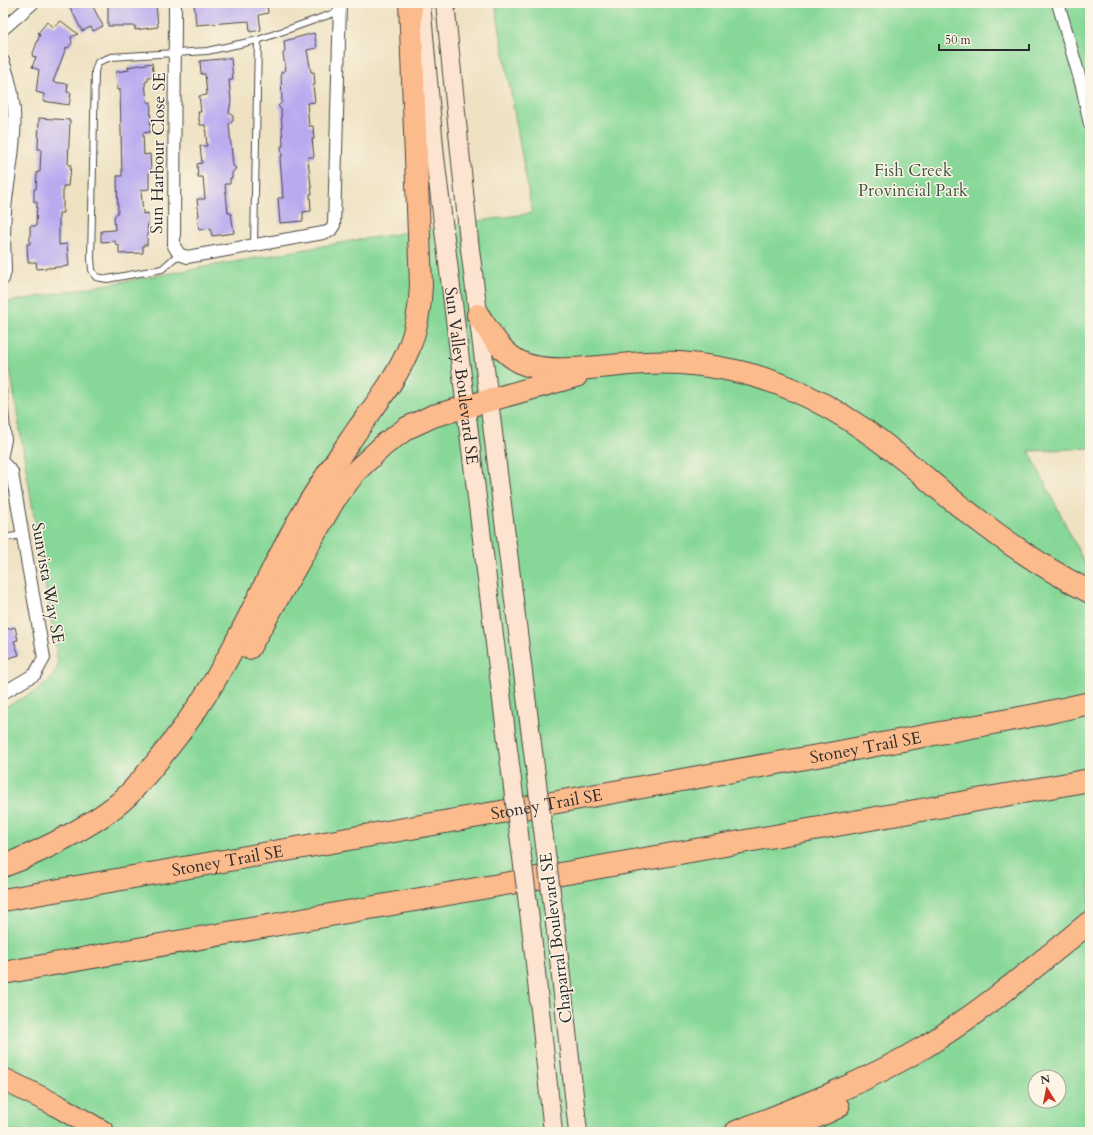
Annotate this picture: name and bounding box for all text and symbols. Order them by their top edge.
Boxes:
scale bar [939,26,1029,52]
text: 50 m [945,32,972,48]
street label: Sun Harbour Close SE [145,72,171,234]
park label: Fish Creek Provincial Park [858,159,969,202]
street label: Sun Valley Boulevard SE [440,285,484,466]
street label: Sunvista Way SE [26,521,70,645]
street label: Stoney Trail SE [808,725,923,769]
street label: Stoney Trail SE [489,783,604,825]
street label: Stoney Trail SE [170,839,285,881]
street label: Chaparral Boulevard SE [534,851,578,1025]
north arrow [1027,1069,1067,1109]
text: N [1039,1071,1052,1088]

